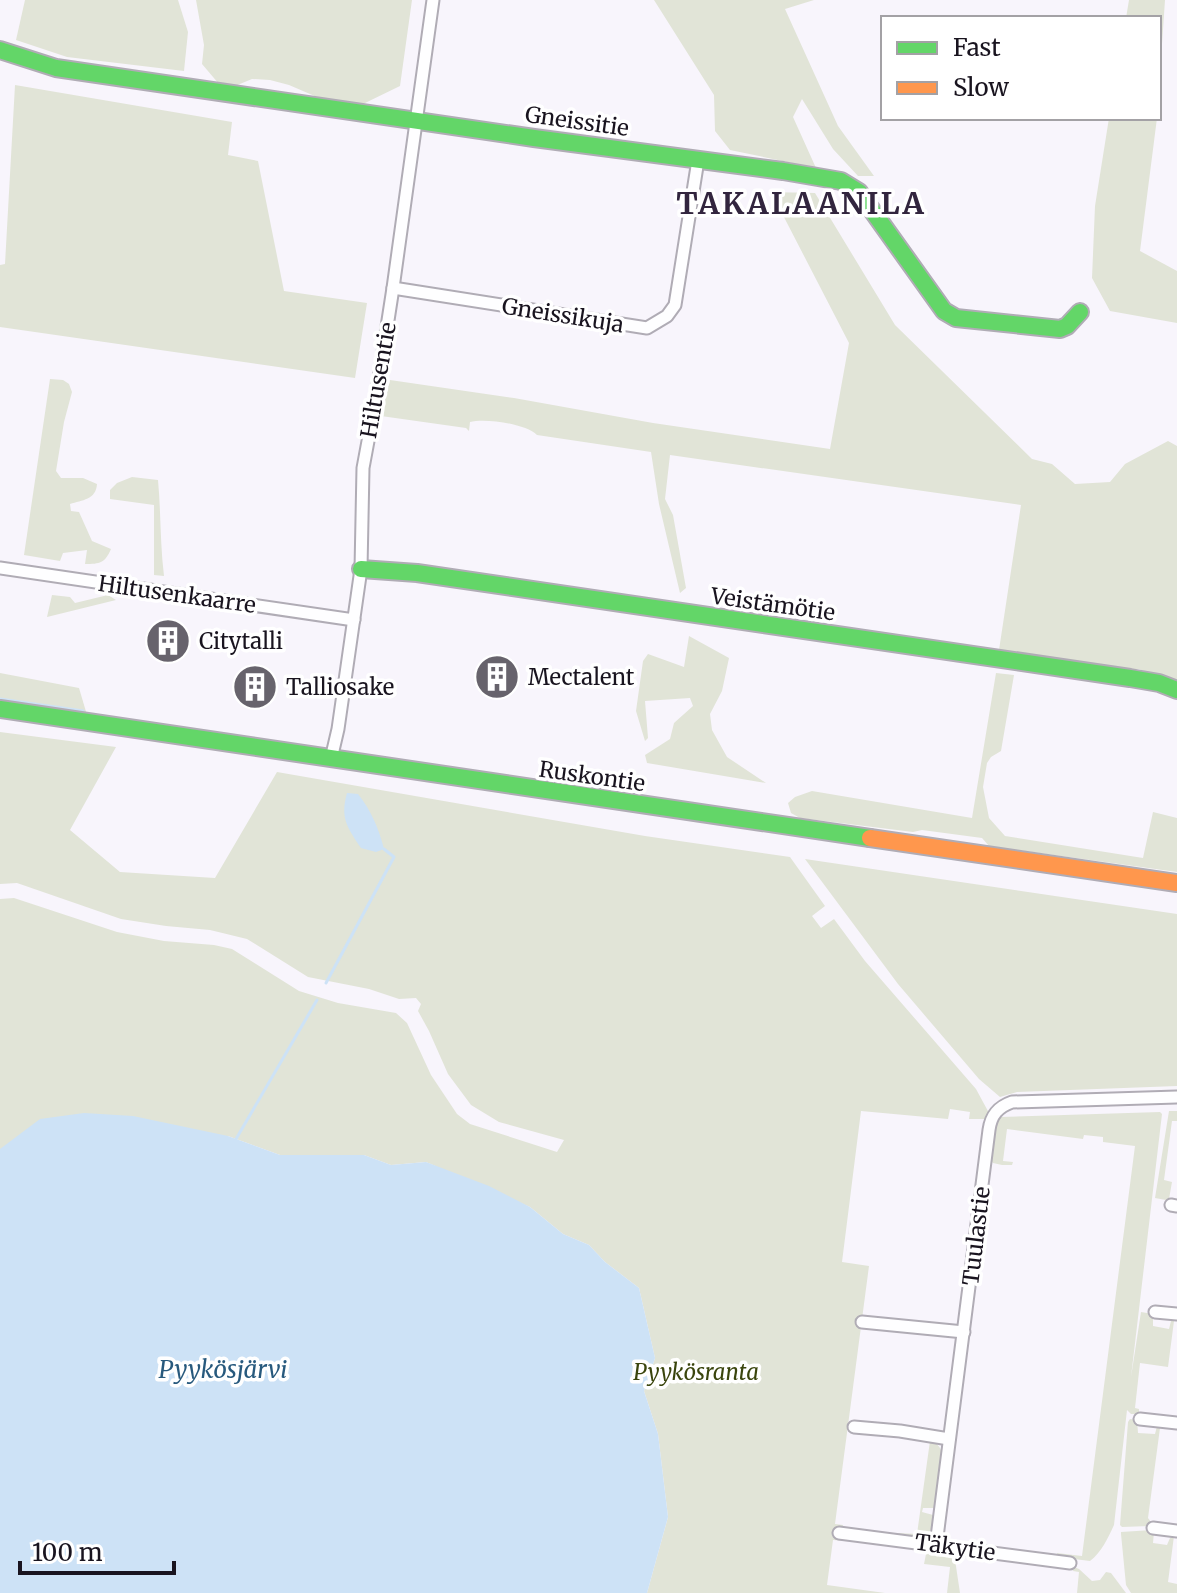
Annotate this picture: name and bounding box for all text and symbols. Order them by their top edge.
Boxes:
legend [881,16,1161,120]
text: Fast [953,32,1001,63]
text: Slow [953,72,1009,103]
street label: Gneissitie [523,100,631,142]
district label: TAKALAANILA [676,184,926,222]
street label: Gneissikuja [500,292,626,338]
street label: Hiltusentie [354,320,402,440]
street label: Hiltusenkaarre [96,569,258,619]
street label: Veistämötie [708,581,837,627]
building icon: Citytalli [144,617,192,665]
place label: Citytalli [199,627,283,655]
building icon: Mectalent [473,653,521,701]
building icon: Talliosake [231,663,279,711]
place label: Mectalent [528,663,635,691]
place label: Talliosake [286,673,394,701]
street label: Ruskontie [537,755,647,797]
street label: Tuulastie [956,1185,996,1287]
water label: Pyykösjärvi [159,1354,287,1385]
park label: Pyykösranta [633,1358,759,1386]
scale bar [20,1525,174,1575]
street label: Täkytie [913,1527,997,1567]
text: 100 m [32,1537,103,1568]

